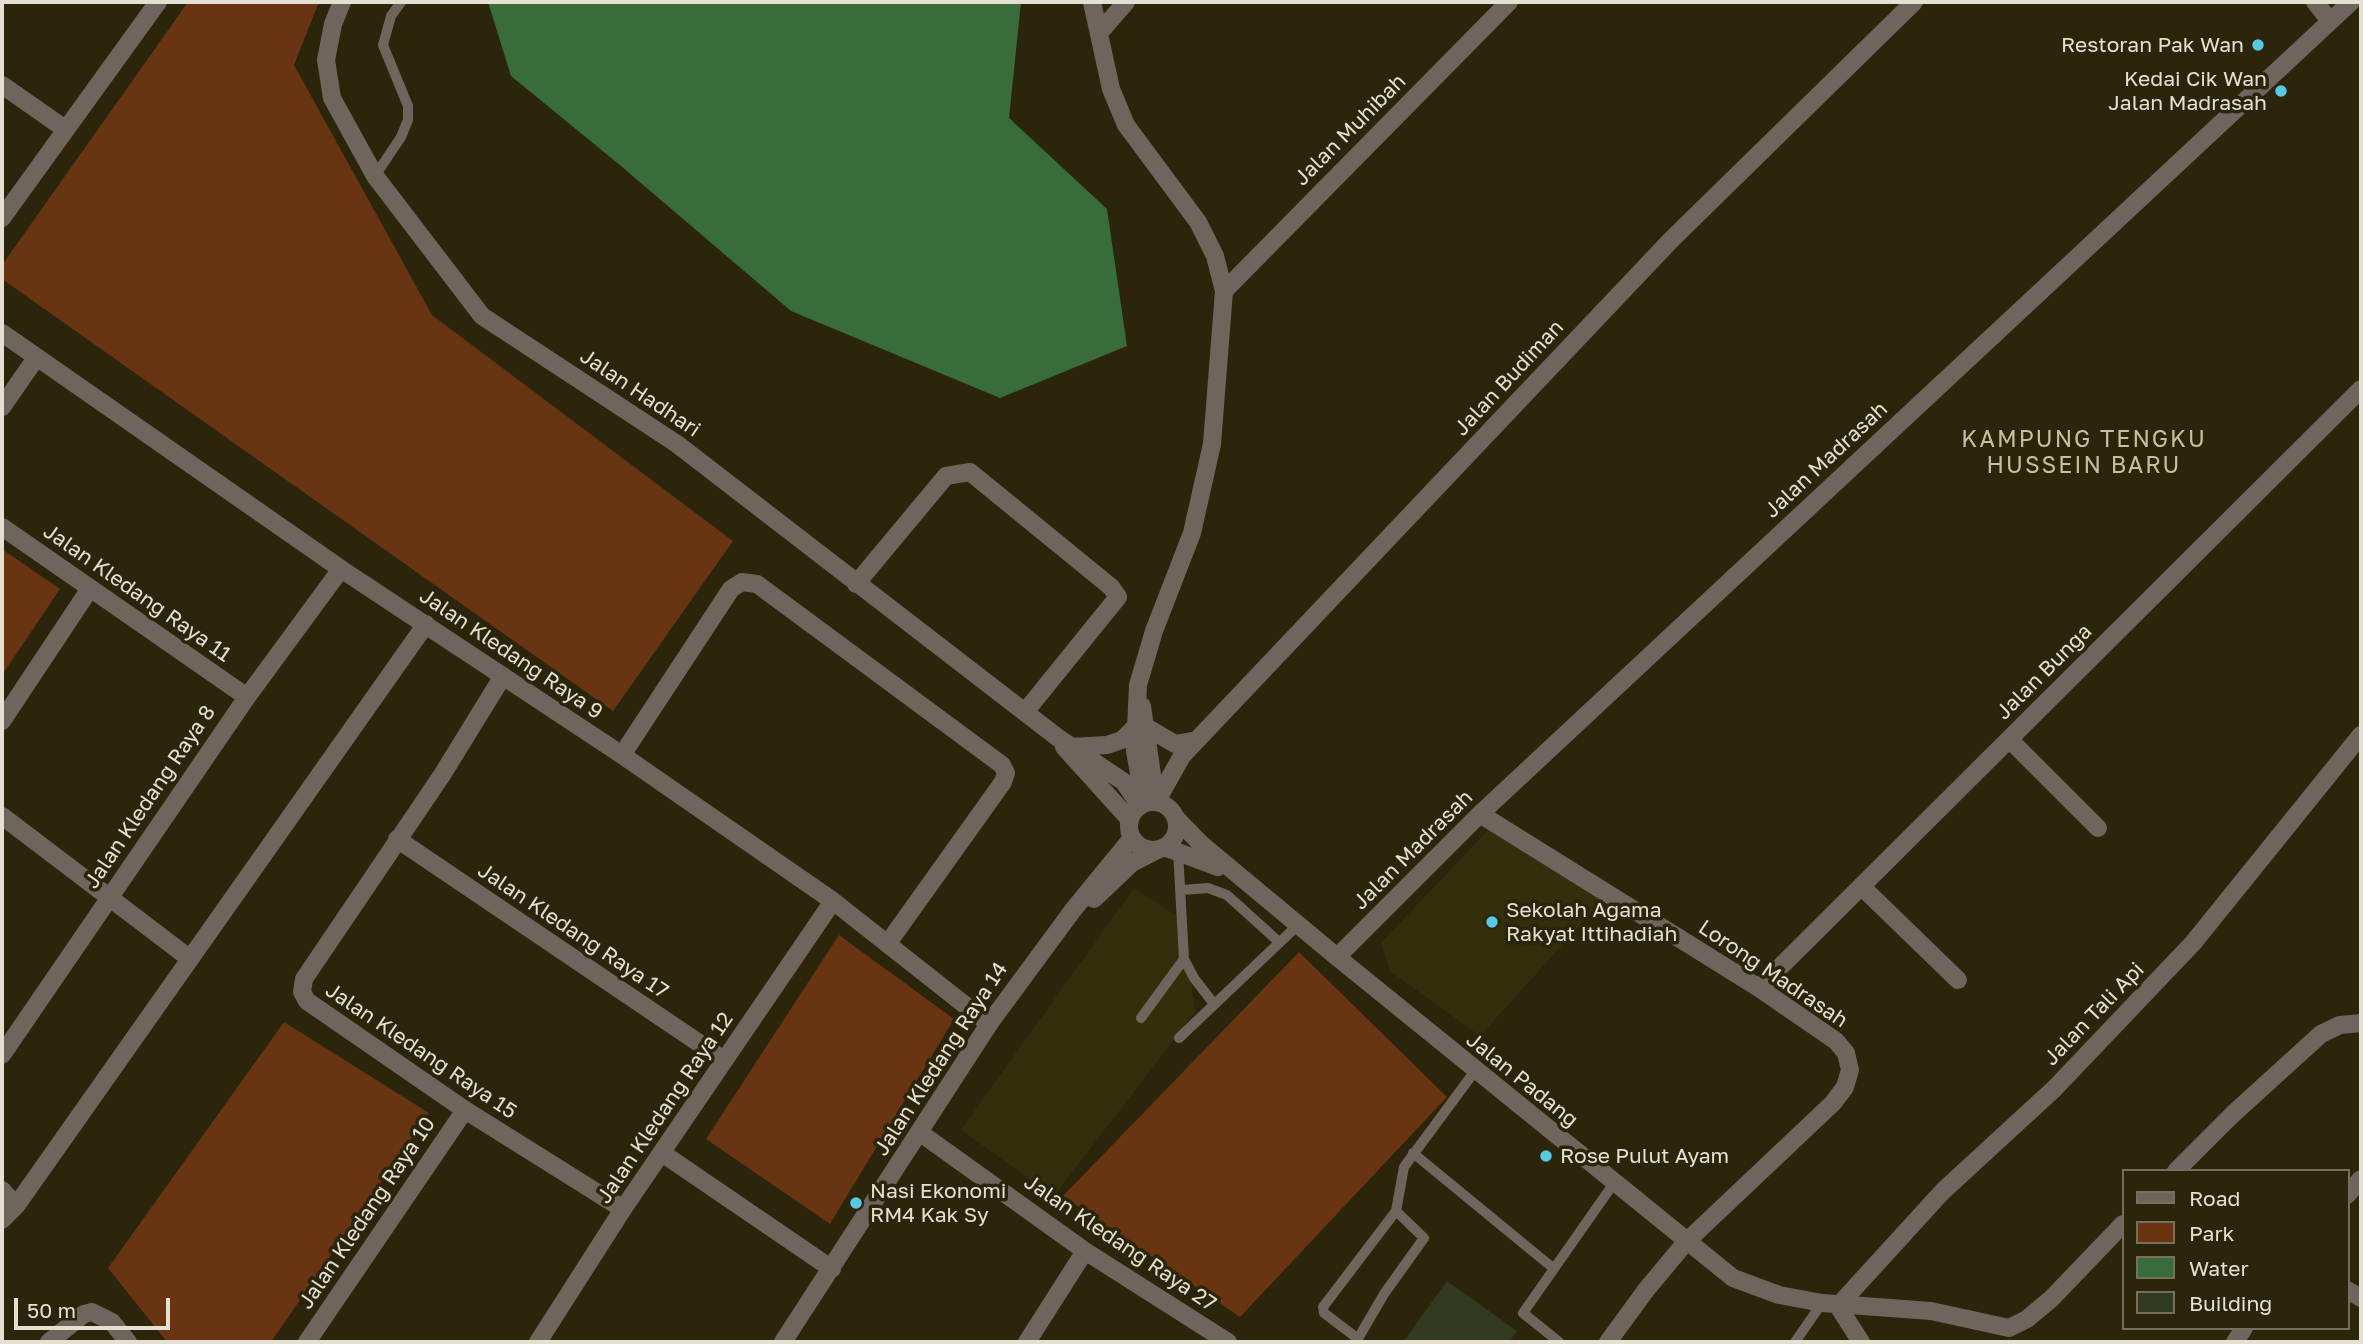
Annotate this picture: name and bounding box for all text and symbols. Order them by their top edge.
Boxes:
place label: Restoran Pak Wan [2061,32,2244,58]
marker: Restoran Pak Wan [2250,37,2266,53]
place label: Kedai Cik Wan Jalan Madrasah [2108,66,2267,116]
street label: Jalan Muhibah [1289,69,1411,191]
marker: Kedai Cik Wan Jalan Madrasah [2273,83,2289,99]
street label: Jalan Budiman [1449,315,1569,441]
street label: Jalan Hadhari [575,344,705,442]
street label: Jalan Madrasah [1759,397,1893,523]
district label: KAMPUNG TENGKU HUSSEIN BARU [1963,426,2205,480]
street label: Jalan Kledang Raya 11 [38,519,236,667]
street label: Jalan Kledang Raya 9 [415,583,607,725]
street label: Jalan Bunga [1991,619,2097,725]
street label: Jalan Kledang Raya 8 [79,701,221,893]
street label: Jalan Madrasah [1348,785,1478,915]
street label: Jalan Kledang Raya 17 [473,858,673,1004]
place label: Sekolah Agama Rakyat Ittihadiah [1506,897,1677,947]
marker: Sekolah Agama Rakyat Ittihadiah [1484,914,1500,930]
street label: Lorong Madrasah [1694,915,1852,1033]
street label: Jalan Kledang Raya 14 [869,957,1013,1161]
street label: Jalan Tali Api [2039,957,2149,1071]
street label: Jalan Kledang Raya 15 [321,978,521,1124]
street label: Jalan Kledang Raya 12 [592,1008,738,1208]
street label: Jalan Padang [1461,1027,1583,1133]
street label: Jalan Kledang Raya 10 [293,1112,441,1314]
place label: Rose Pulut Ayam [1560,1143,1729,1169]
marker: Rose Pulut Ayam [1538,1148,1554,1164]
street label: Jalan Kledang Raya 27 [1019,1169,1221,1317]
legend [2122,1169,2349,1330]
place label: Nasi Ekonomi RM4 Kak Sy [870,1178,1006,1228]
text: Road [2189,1185,2240,1211]
marker: Nasi Ekonomi RM4 Kak Sy [848,1195,864,1211]
text: Park [2189,1220,2234,1246]
text: Water [2189,1255,2249,1281]
scale bar [18,1284,173,1328]
text: Building [2189,1290,2272,1316]
text: 50 m [27,1297,76,1323]

